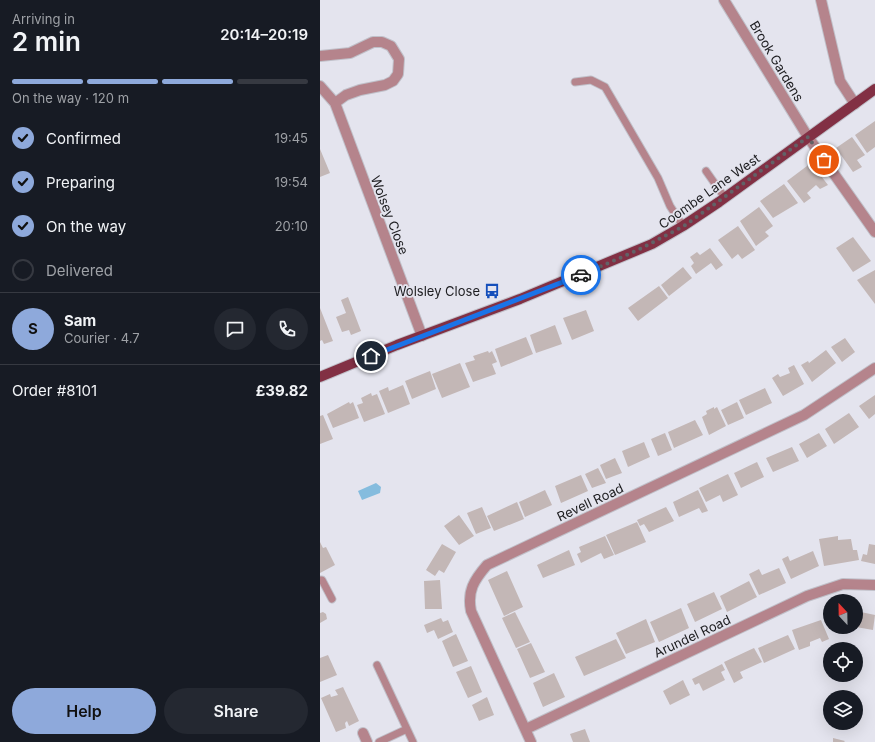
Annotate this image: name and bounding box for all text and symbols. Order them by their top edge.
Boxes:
text: Arriving in [12,11,75,27]
street label: Brook Gardens [747,18,807,104]
text: 20:14–20:19 [220,25,308,44]
text: 2 min [12,26,81,57]
text: On the way · 120 m [12,90,129,106]
icon: check [12,127,34,149]
text: Confirmed [46,129,121,148]
text: 19:45 [275,130,308,146]
pin [807,143,841,177]
icon: bag [813,149,835,171]
street label: Coombe Lane West [655,150,763,232]
icon: check [12,171,34,193]
text: Preparing [46,173,115,192]
street label: Wolsey Close [368,173,412,257]
text: 19:54 [275,174,308,190]
icon: check [12,215,34,237]
text: On the way [46,217,126,236]
text: 20:10 [275,218,308,234]
courier [561,255,601,295]
text: Delivered [46,261,113,280]
icon: car [570,264,592,286]
bus stop icon: Wolsley Close [483,282,501,300]
place label: Wolsley Close [394,283,480,299]
button: chat [214,308,256,350]
button: phone [266,308,308,350]
text: Sam [64,311,96,330]
text: S [28,319,38,338]
text: Courier · 4.7 [64,330,140,346]
pin [354,339,388,373]
icon: home [360,345,382,367]
text: Order #8101 [12,381,97,400]
text: £39.82 [256,381,308,400]
street label: Revell Road [554,480,626,524]
north arrow [823,594,863,634]
map controls [823,594,863,730]
street label: Arundel Road [651,611,733,661]
button: locate [823,642,863,682]
button: Help [12,688,156,734]
button: Share [164,688,308,734]
button: layers [823,690,863,730]

